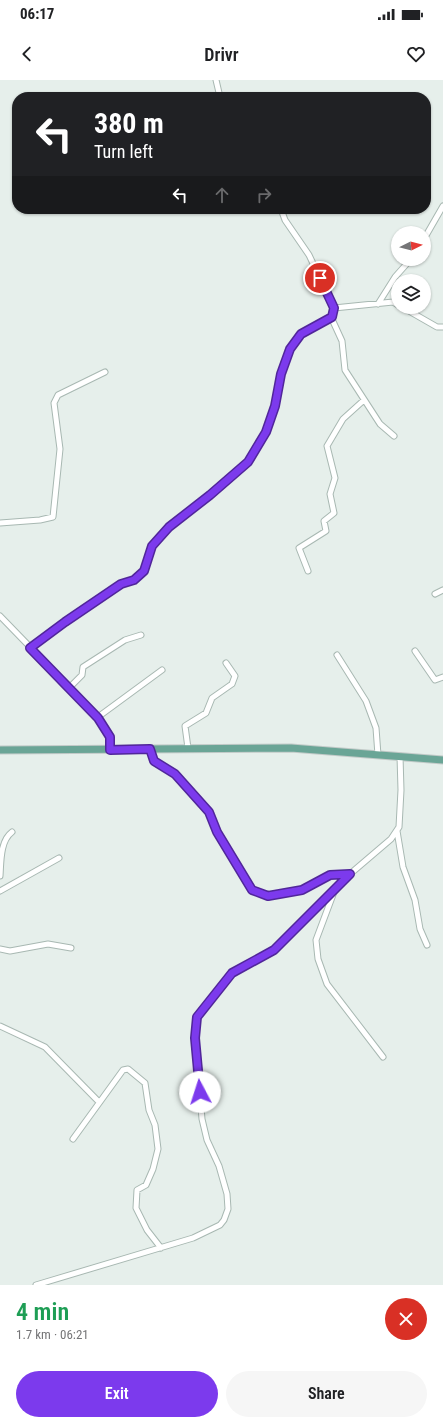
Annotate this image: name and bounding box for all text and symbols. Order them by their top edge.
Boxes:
text: 06:17 [20,5,54,23]
icon: back [16,43,38,65]
icon: heart [405,43,427,65]
text: Drivr [204,44,239,65]
text: 380 m [94,107,164,140]
icon: left [28,108,80,160]
text: Turn left [94,141,153,162]
icon: left [169,184,191,206]
icon: ahead [211,184,233,206]
icon: right [253,184,275,206]
north arrow [391,226,431,266]
map controls [391,226,431,314]
pin [303,261,337,295]
icon: arrive [309,267,331,289]
button: layers [391,274,431,314]
position arrow [179,1071,221,1113]
text: 4 min [16,1298,69,1326]
button: close [385,1298,427,1340]
text: 1.7 km · 06:21 [16,1327,89,1342]
button: Exit [16,1371,218,1417]
button: Share [226,1371,427,1417]

